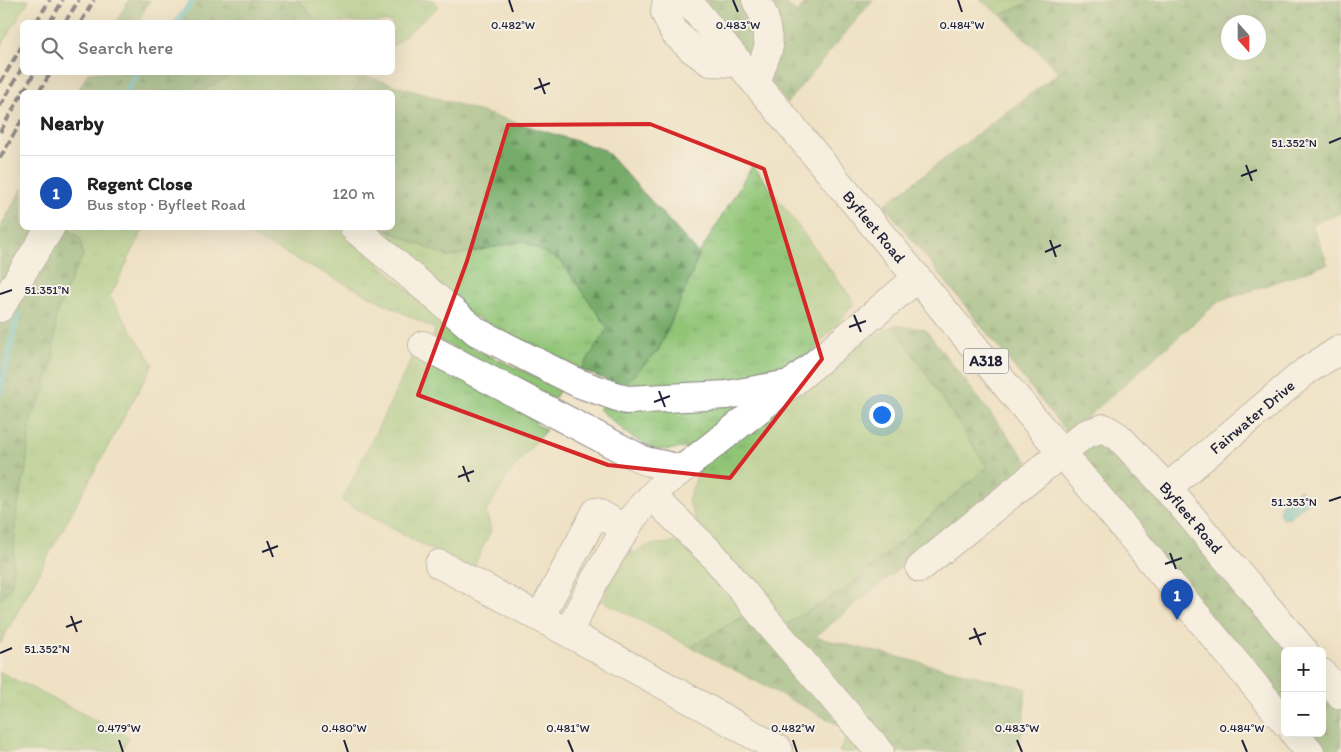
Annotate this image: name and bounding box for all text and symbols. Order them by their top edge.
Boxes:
north arrow [1221,15,1266,60]
text: 0.482°W [491,18,535,32]
text: 0.483°W [716,18,760,32]
text: 0.484°W [939,18,985,32]
search box [20,20,395,75]
icon: search [38,34,66,62]
text: Search here [78,36,173,59]
text: Nearby [40,110,104,135]
text: 51.352°N [1271,136,1317,150]
text: Regent Close [87,172,193,195]
text: 1 [52,184,60,203]
text: 120 m [332,184,375,203]
street label: Byfleet Road [839,186,910,267]
text: Bus stop · Byfleet Road [87,195,246,214]
text: 51.351°N [25,283,69,297]
road number: A318 [964,348,1008,374]
street label: Fairwater Drive [1206,375,1299,458]
your location [869,402,895,428]
street label: Byfleet Road [1156,477,1227,557]
text: 51.353°N [1271,495,1317,509]
pin: 1 [1161,579,1193,620]
text: 51.352°N [24,642,70,656]
map controls [1281,647,1326,737]
button: + [1281,647,1326,692]
button: − [1281,692,1326,737]
text: 0.479°W [97,721,141,735]
text: 0.480°W [321,721,367,735]
text: 0.481°W [546,721,590,735]
text: 0.482°W [771,721,815,735]
text: 0.483°W [995,721,1039,735]
text: 0.484°W [1219,721,1265,735]

